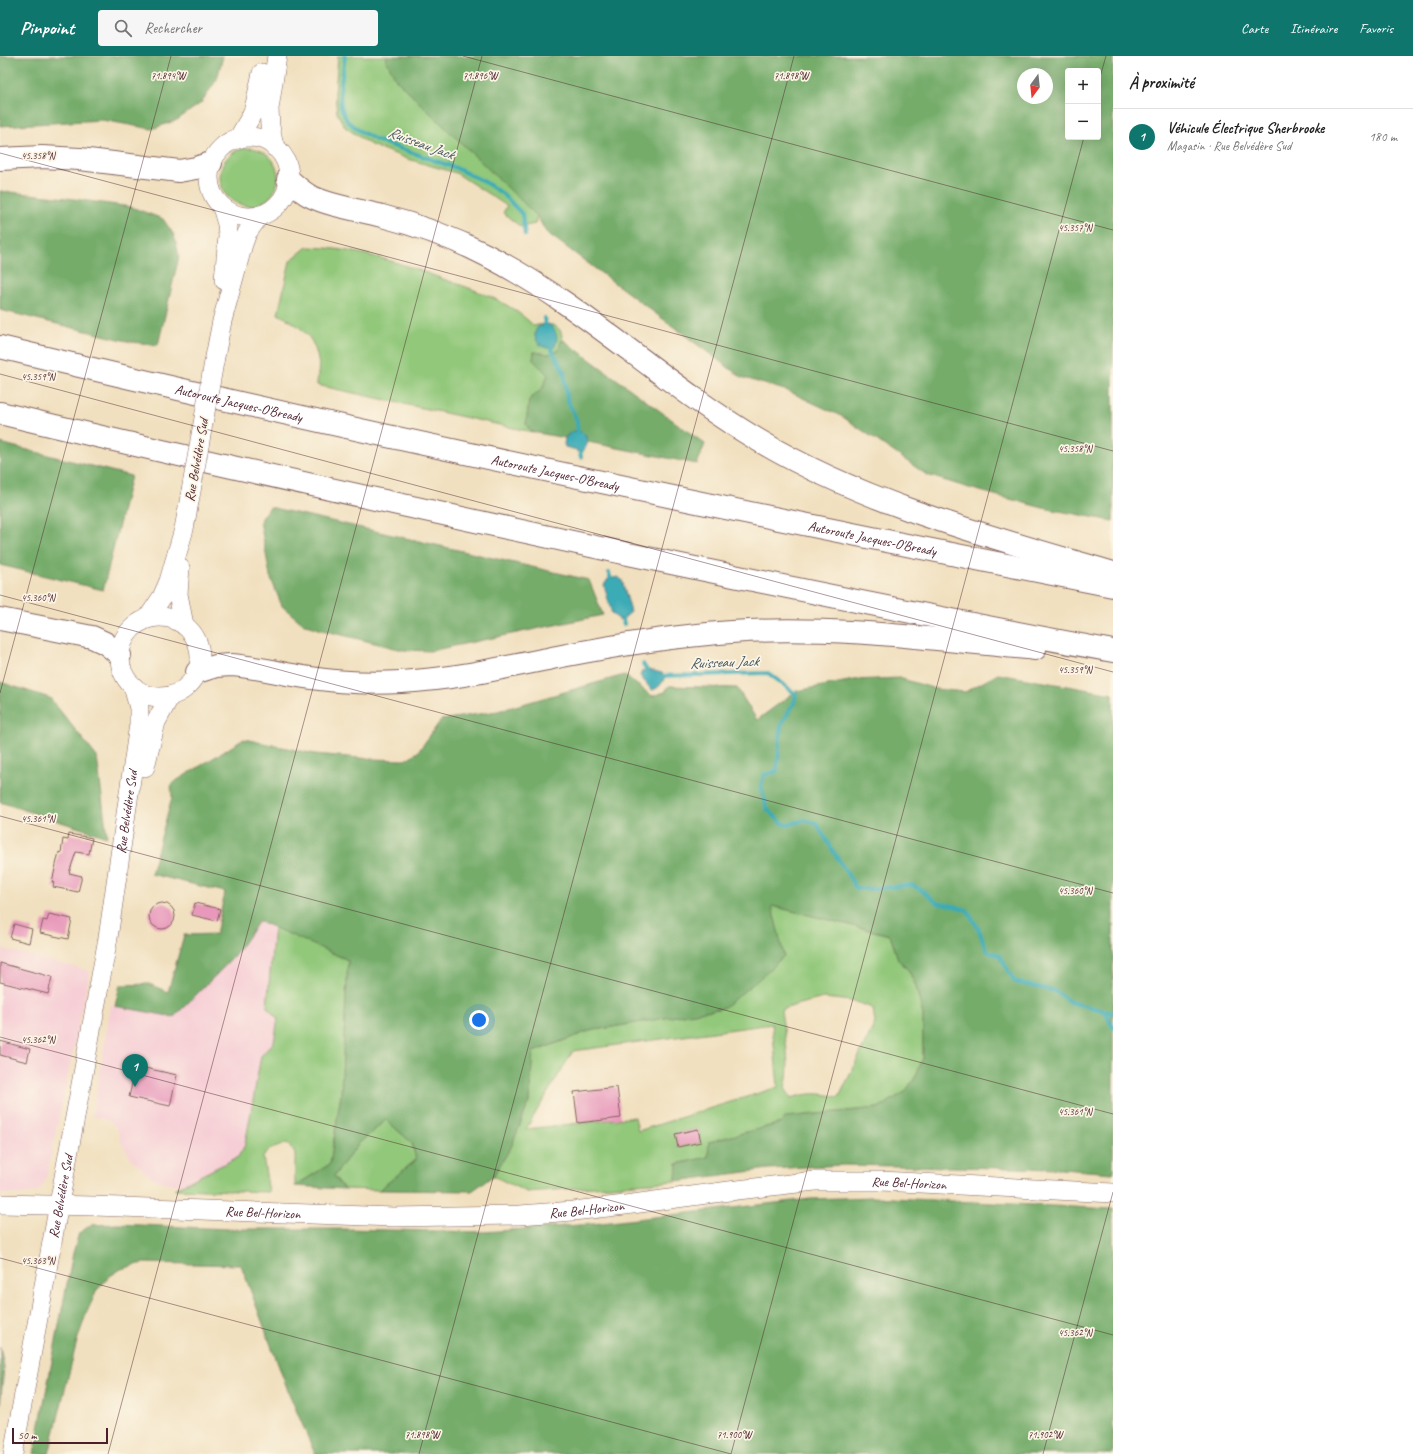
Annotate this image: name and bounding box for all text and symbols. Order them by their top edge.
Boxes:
search box [98,10,378,46]
text: Pinpoint [20,16,74,40]
icon: search [112,17,134,39]
text: Rechercher [144,19,202,38]
text: Carte [1241,20,1268,37]
text: Itinéraire [1290,20,1337,37]
text: Favoris [1359,20,1393,37]
north arrow [1017,68,1053,104]
map controls [1065,68,1101,140]
button: + [1065,68,1101,104]
text: 71.894°W [151,69,187,82]
text: 71.896°W [463,69,499,82]
text: 71.898°W [774,69,810,82]
text: À proximité [1129,72,1194,93]
button: − [1065,104,1101,140]
text: Véhicule Électrique Sherbrooke [1167,119,1324,138]
water label: Ruisseau Jack [385,123,459,165]
text: 1 [1139,129,1145,145]
text: 180 m [1369,129,1397,145]
text: Magasin · Rue Belvédère Sud [1167,138,1291,154]
text: 45.358°N [21,149,57,162]
text: 45.357°N [1058,221,1094,234]
text: 45.359°N [21,370,57,383]
street label: Autoroute Jacques-O'Bready [173,381,305,426]
street label: Rue Belvédère Sud [181,415,213,503]
text: 45.358°N [1058,442,1094,455]
street label: Autoroute Jacques-O'Bready [489,451,622,495]
street label: Autoroute Jacques-O'Bready [807,517,939,560]
text: 45.360°N [21,591,57,604]
water label: Ruisseau Jack [690,652,761,673]
text: 45.359°N [1058,663,1094,676]
street label: Rue Belvédère Sud [112,767,142,855]
text: 45.361°N [21,812,57,825]
text: 45.360°N [1058,884,1094,897]
your location [469,1010,489,1030]
text: 45.362°N [21,1033,57,1046]
pin: 1 [122,1054,148,1087]
text: 45.361°N [1058,1105,1094,1118]
street label: Rue Belvédère Sud [45,1151,77,1239]
street label: Rue Bel-Horizon [871,1173,947,1193]
street label: Rue Bel-Horizon [549,1197,626,1222]
street label: Rue Bel-Horizon [225,1203,301,1223]
text: 45.363°N [21,1254,57,1267]
text: 45.362°N [1058,1326,1094,1339]
scale bar [12,1426,108,1445]
text: 50 m [18,1428,37,1442]
text: 71.898°W [405,1428,441,1441]
text: 71.900°W [717,1428,753,1441]
text: 71.902°W [1028,1428,1064,1441]

